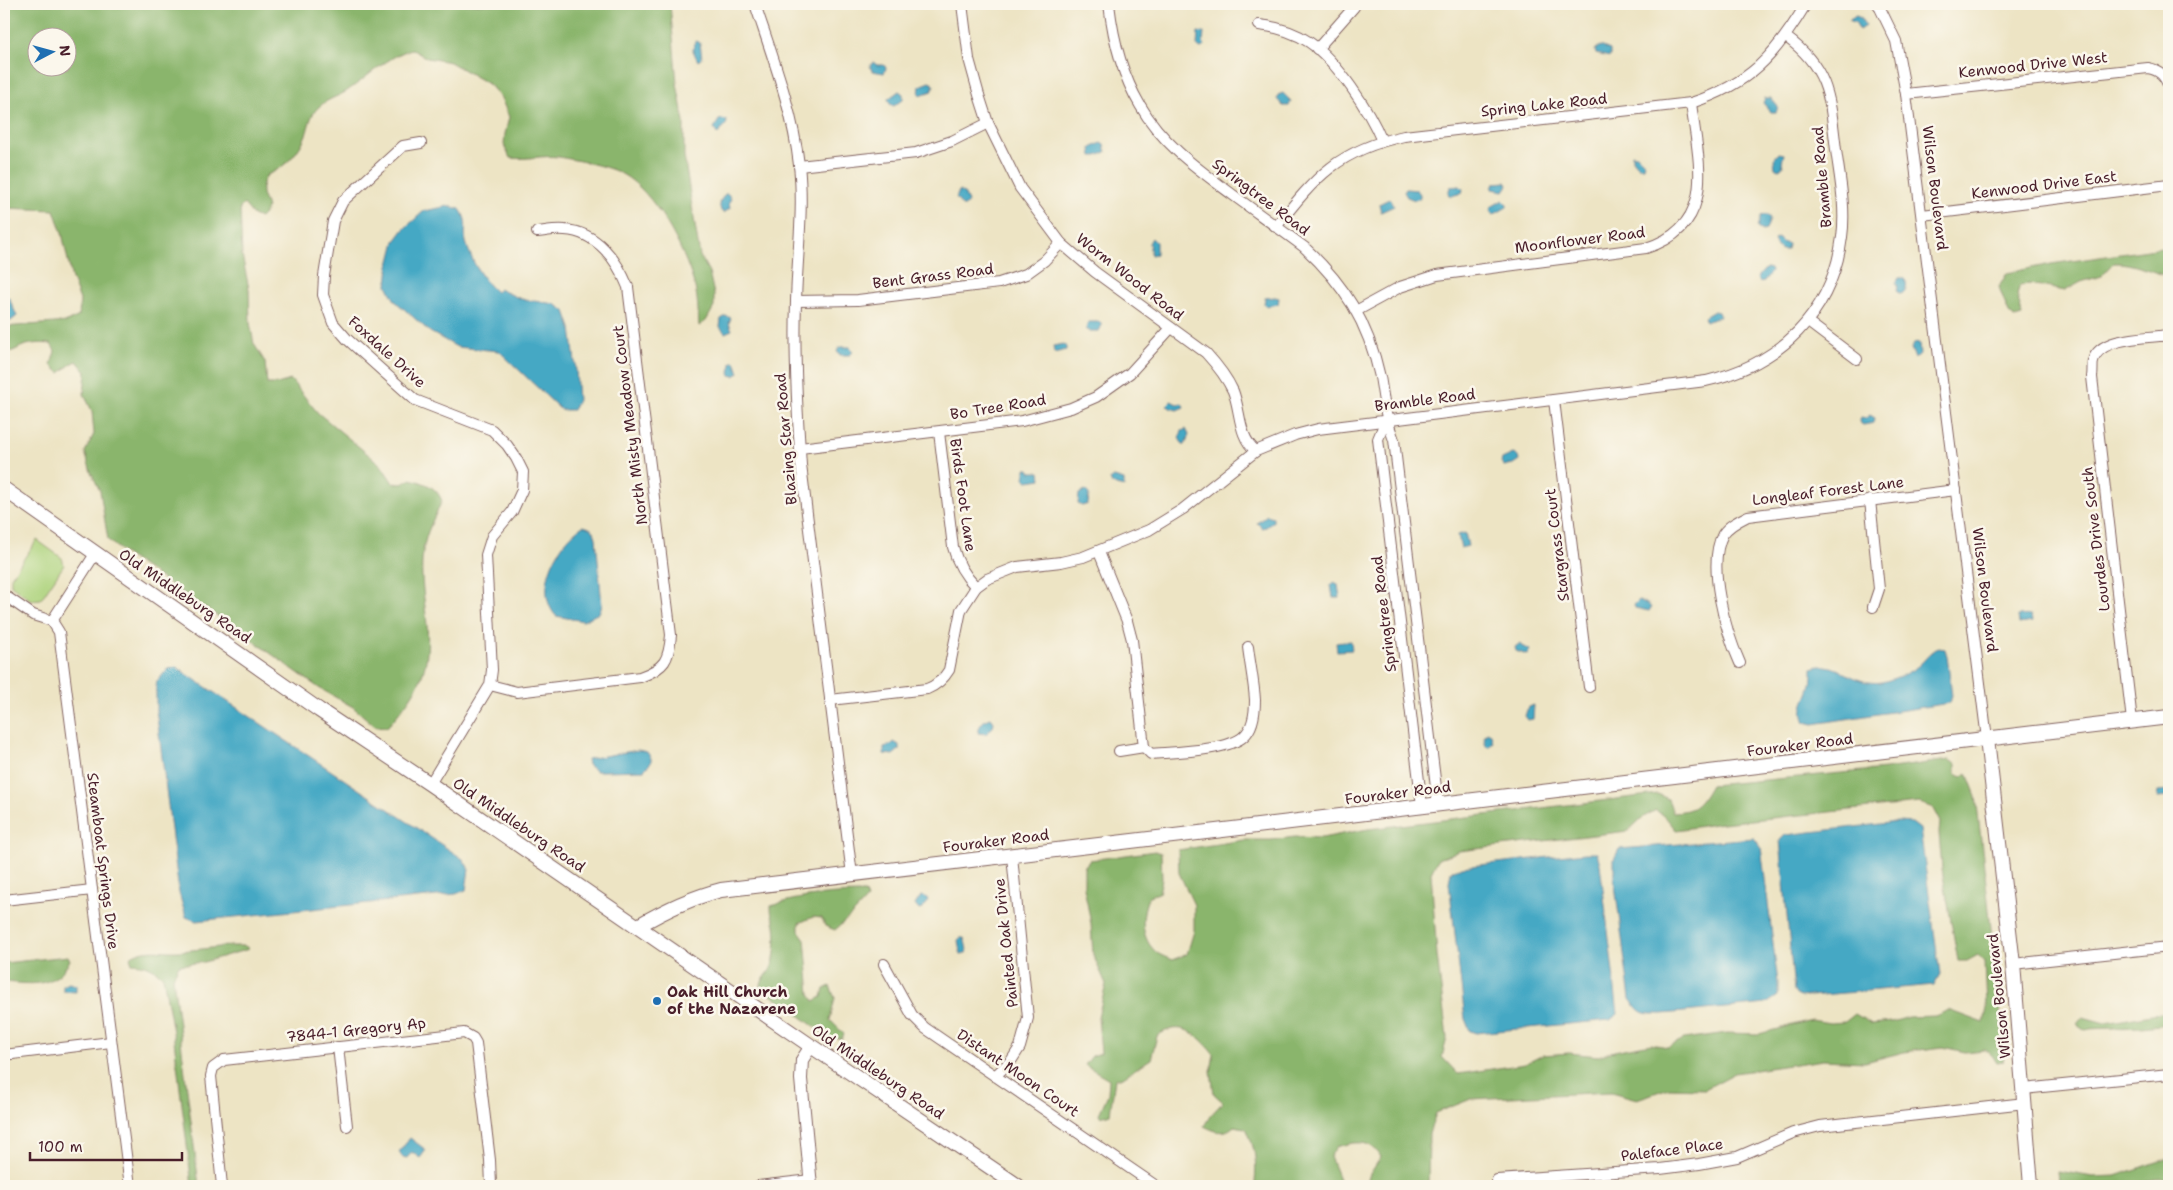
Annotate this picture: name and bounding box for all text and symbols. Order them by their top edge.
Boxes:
north arrow [28,28,78,78]
text: N [55,44,74,57]
street label: Kenwood Drive West [1957,47,2109,83]
street label: Spring Lake Road [1480,88,1609,122]
street label: Wilson Boulevard [1917,124,1953,252]
street label: Bramble Road [1808,125,1836,228]
street label: Springtree Road [1208,154,1314,241]
street label: Kenwood Drive East [1970,166,2118,204]
street label: Moonflower Road [1514,222,1647,258]
street label: Worm Wood Road [1072,229,1188,326]
street label: Bent Grass Road [871,259,995,293]
street label: Foxdale Drive [344,312,430,392]
street label: North Misty Meadow Court [608,324,652,526]
street label: Blazing Star Road [770,372,802,506]
street label: Bramble Road [1373,384,1477,416]
street label: Bo Tree Road [949,389,1048,424]
street label: Birds Foot Lane [945,437,981,553]
street label: Lourdes Drive South [2077,466,2115,612]
street label: Longleaf Forest Lane [1751,472,1905,510]
street label: Stargrass Court [1540,487,1574,603]
street label: Wilson Boulevard [1967,526,2003,654]
street label: Old Middleburg Road [115,544,256,648]
street label: Springtree Road [1367,554,1401,673]
street label: Fouraker Road [1746,728,1855,761]
street label: Steamboat Springs Drive [82,771,124,951]
street label: Old Middleburg Road [449,773,590,877]
street label: Fouraker Road [1344,776,1453,809]
street label: Fouraker Road [942,824,1051,857]
street label: Painted Oak Drive [989,877,1023,1009]
street label: Wilson Boulevard [1982,932,2016,1060]
place label: Oak Hill Church of the Nazarene [667,982,796,1019]
marker: Oak Hill Church of the Nazarene [651,995,663,1007]
street label: 7844-1 Gregory Ap [285,1013,427,1047]
street label: Old Middleburg Road [808,1020,949,1124]
street label: Distant Moon Court [953,1025,1083,1121]
scale bar [30,1130,182,1162]
street label: Paleface Place [1620,1134,1724,1166]
text: 100 m [38,1137,83,1157]

